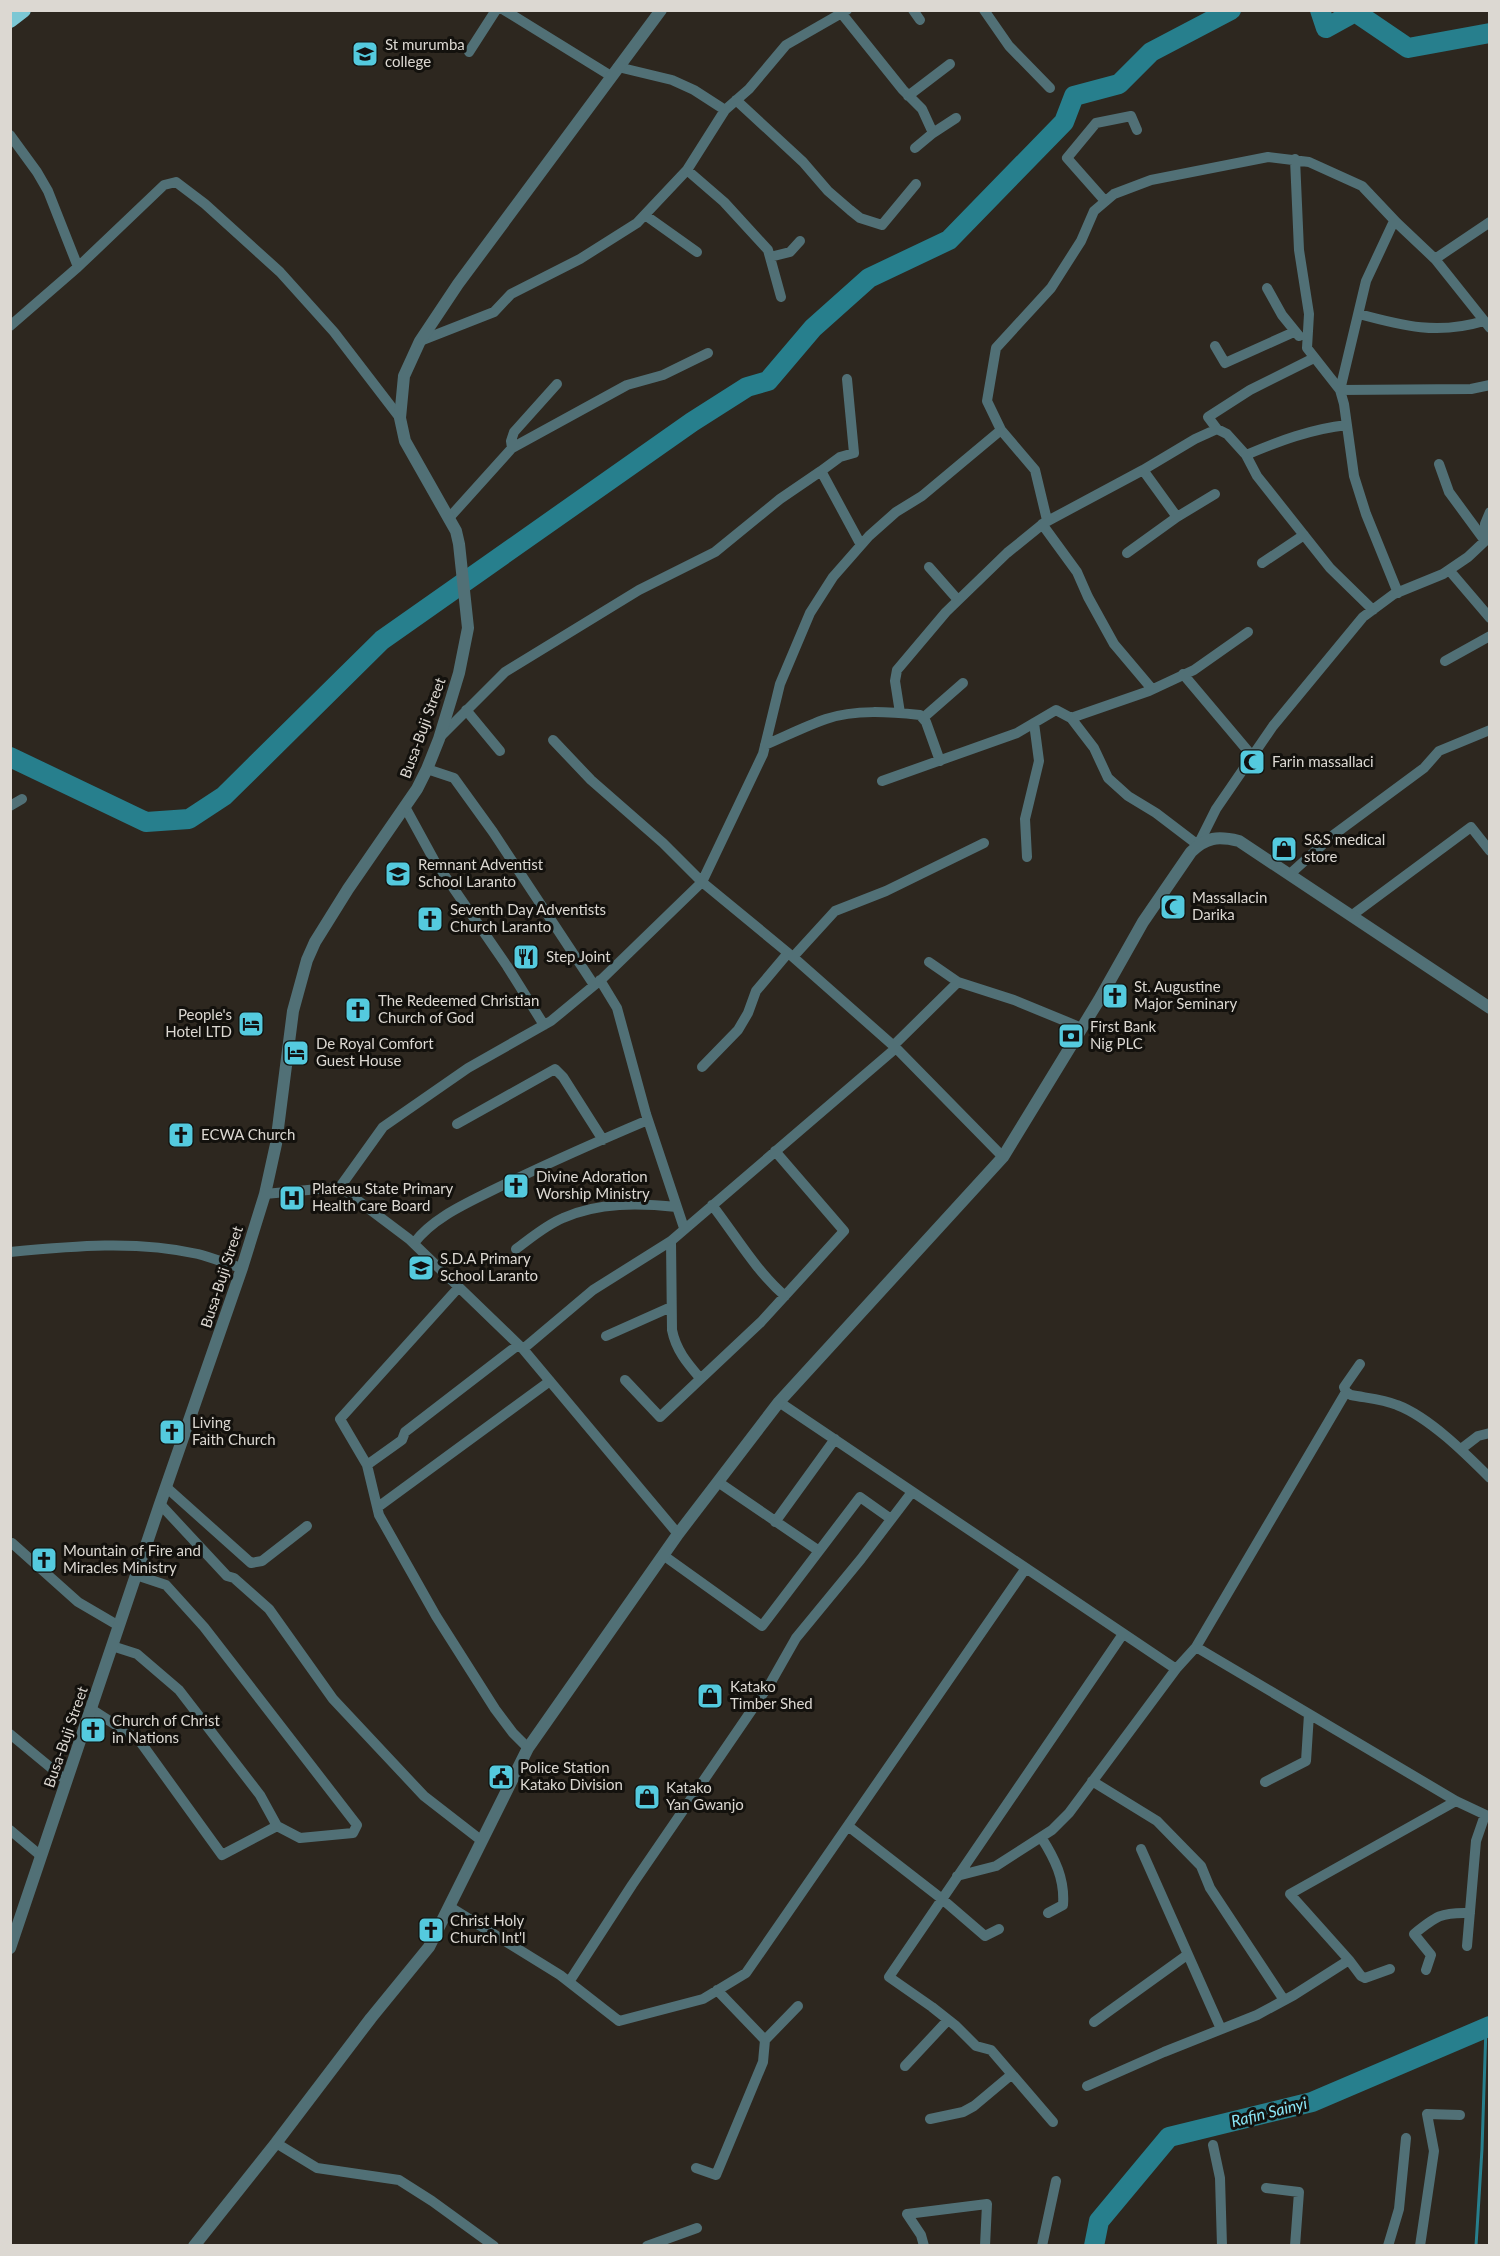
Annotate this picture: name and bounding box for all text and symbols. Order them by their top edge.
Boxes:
place label: St murumba college [385,35,465,70]
school or university icon: St murumba college [350,39,380,69]
street label: Busa-Buji Street [395,674,449,780]
mosque icon: Farin massallaci [1237,747,1267,777]
place label: Farin massallaci [1272,752,1374,770]
place label: S&S medical store [1304,830,1385,865]
shop icon: S&S medical store [1269,834,1299,864]
place label: Remnant Adventist School Laranto [418,855,544,890]
school or university icon: Remnant Adventist School Laranto [383,859,413,889]
place label: Massallacin Darika [1192,888,1267,923]
mosque icon: Massallacin Darika [1158,892,1188,922]
place label: Seventh Day Adventists Church Laranto [450,900,606,935]
church icon: Seventh Day Adventists Church Laranto [415,904,445,934]
restaurant icon: Step Joint [511,942,541,972]
place label: Step Joint [546,947,611,965]
place label: St. Augustine Major Seminary [1134,977,1237,1012]
church icon: St. Augustine Major Seminary [1100,981,1130,1011]
place label: The Redeemed Christian Church of God [378,991,539,1026]
church icon: The Redeemed Christian Church of God [343,995,373,1025]
place label: People's Hotel LTD [165,1005,232,1040]
hotel icon: People's Hotel LTD [236,1009,266,1039]
place label: First Bank Nig PLC [1090,1017,1157,1052]
bank icon: First Bank Nig PLC [1056,1021,1086,1051]
place label: De Royal Comfort Guest House [316,1034,434,1069]
hotel icon: De Royal Comfort Guest House [281,1038,311,1068]
church icon: ECWA Church [166,1120,196,1150]
place label: ECWA Church [201,1125,295,1143]
place label: Divine Adoration Worship Ministry [536,1167,650,1202]
church icon: Divine Adoration Worship Ministry [501,1171,531,1201]
place label: Plateau State Primary Health care Board [312,1179,454,1214]
hospital icon: Plateau State Primary Health care Board [277,1183,307,1213]
street label: Busa-Buji Street [196,1223,246,1330]
place label: S.D.A Primary School Laranto [440,1249,538,1284]
school or university icon: S.D.A Primary School Laranto [406,1253,436,1283]
place label: Living Faith Church [192,1413,276,1448]
church icon: Living Faith Church [157,1417,187,1447]
place label: Mountain of Fire and Miracles Ministry [63,1541,201,1576]
church icon: Mountain of Fire and Miracles Ministry [29,1545,59,1575]
place label: Katako Timber Shed [730,1677,813,1712]
shop icon: Katako Timber Shed [695,1681,725,1711]
street label: Busa-Buji Street [39,1683,91,1790]
place label: Church of Christ in Nations [112,1711,220,1746]
church icon: Church of Christ in Nations [78,1715,108,1745]
place label: Police Station Katako Division [520,1758,623,1793]
public building icon: Police Station Katako Division [486,1762,516,1792]
place label: Katako Yan Gwanjo [666,1778,744,1813]
shop icon: Katako Yan Gwanjo [632,1782,662,1812]
place label: Christ Holy Church Int'l [450,1911,526,1946]
church icon: Christ Holy Church Int'l [416,1915,446,1945]
water label: Rafin Sainyi [1229,2093,1309,2130]

